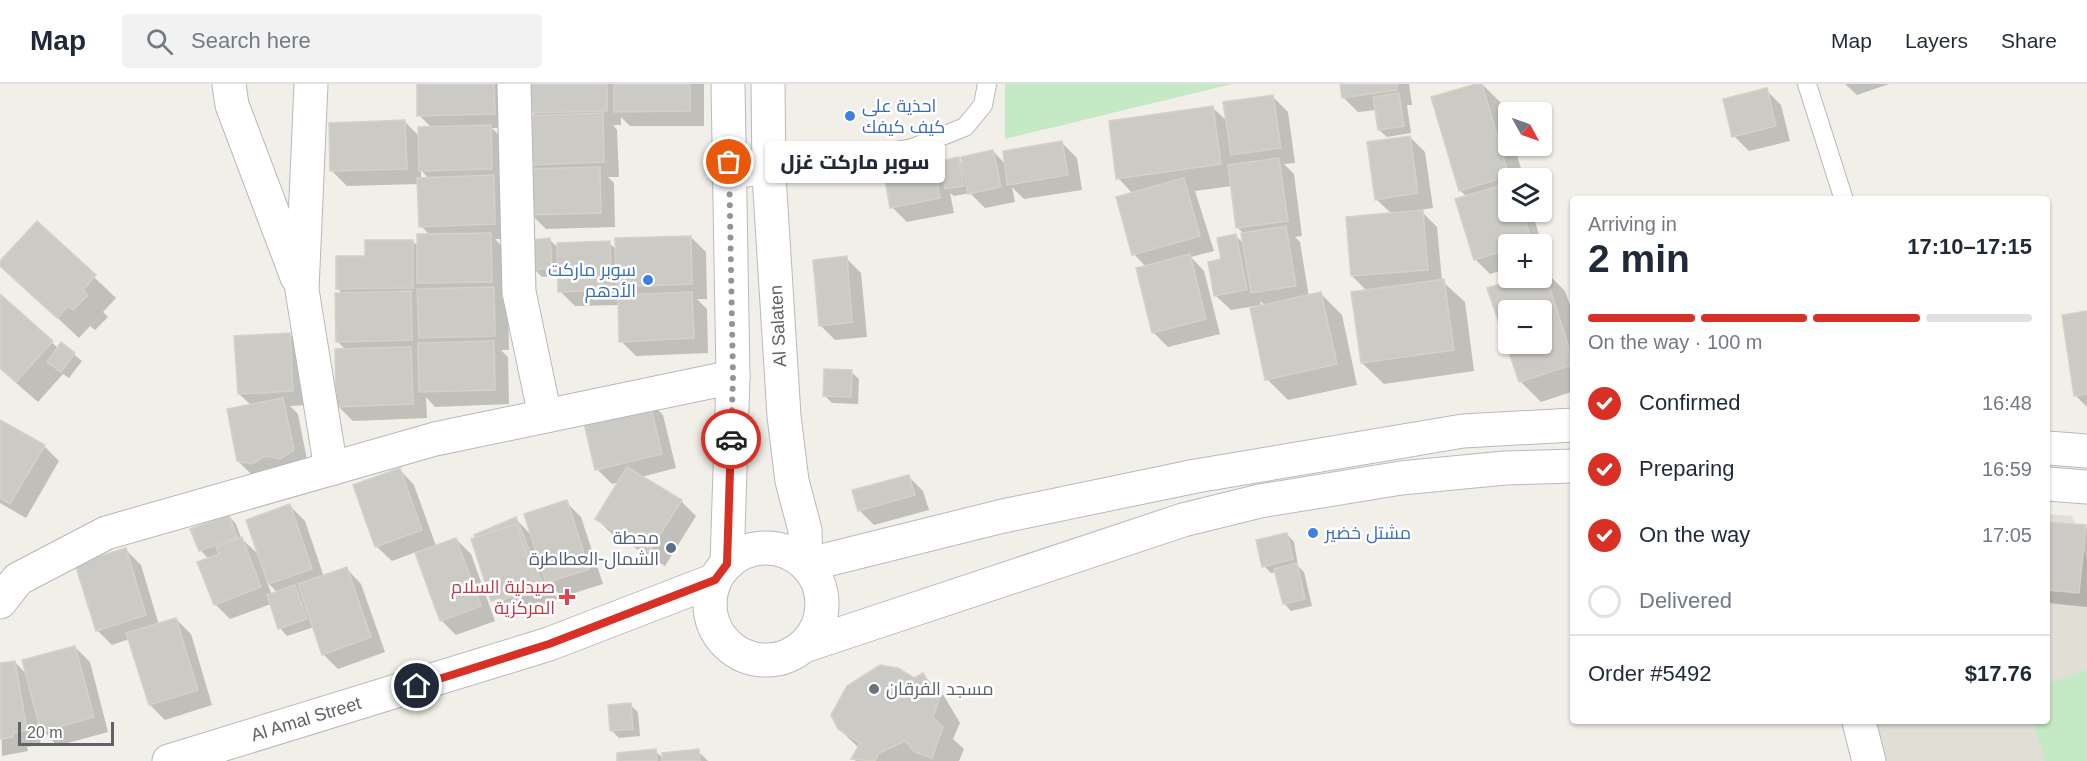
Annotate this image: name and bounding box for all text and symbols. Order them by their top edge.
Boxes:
search box [122,14,542,68]
text: Map [30,25,86,56]
icon: search [143,25,176,58]
text: Search here [191,28,311,53]
text: Map [1831,29,1872,52]
text: Layers [1905,29,1968,52]
text: Share [2001,29,2057,52]
place label: احذية على كيف كيفك [862,96,945,137]
north arrow [1498,102,1552,156]
map controls [1498,102,1552,354]
marker: احذية على كيف كيفك [843,109,857,123]
pin [703,136,754,187]
callout: سوبر ماركت غزل [765,141,945,183]
icon: bag [712,145,745,178]
text: سوبر ماركت غزل [781,151,929,173]
button: layers [1498,168,1552,222]
text: Arriving in [1588,213,1677,235]
button: + [1498,234,1552,288]
text: 17:10–17:15 [1907,234,2032,259]
text: 2 min [1588,237,1690,280]
place label: سوبر ماركت الأدهم [548,260,636,303]
marker: سوبر ماركت الأدهم [641,273,655,287]
street label: Al Salaten [766,285,790,367]
button: − [1498,300,1552,354]
text: On the way · 100 m [1588,331,1763,353]
icon: check [1588,387,1621,420]
text: Confirmed [1639,390,1740,415]
text: 16:48 [1982,392,2032,414]
courier [701,409,761,469]
icon: car [715,423,748,456]
icon: check [1588,453,1621,486]
text: Preparing [1639,456,1734,481]
text: 16:59 [1982,458,2032,480]
icon: check [1588,519,1621,552]
text: On the way [1639,522,1750,547]
place label: مشتل خضير [1324,523,1411,544]
text: 17:05 [1982,524,2032,546]
marker: مشتل خضير [1306,526,1320,540]
place label: محطة الشمال-العطاطرة [529,528,659,570]
marker: محطة الشمال-العطاطرة [664,541,678,555]
place label: صيدلية السلام المركزية [451,577,555,619]
text: Delivered [1639,588,1732,613]
marker: صيدلية السلام المركزية [560,590,574,604]
pin [391,660,442,711]
text: Order #5492 [1588,661,1712,686]
text: $17.76 [1965,661,2032,686]
icon: home [400,669,433,702]
place label: مسجد الفرقان [886,679,993,700]
marker: مسجد الفرقان [867,682,881,696]
street label: Al Amal Street [249,693,363,745]
scale bar [18,719,114,746]
text: 20 m [27,724,63,741]

